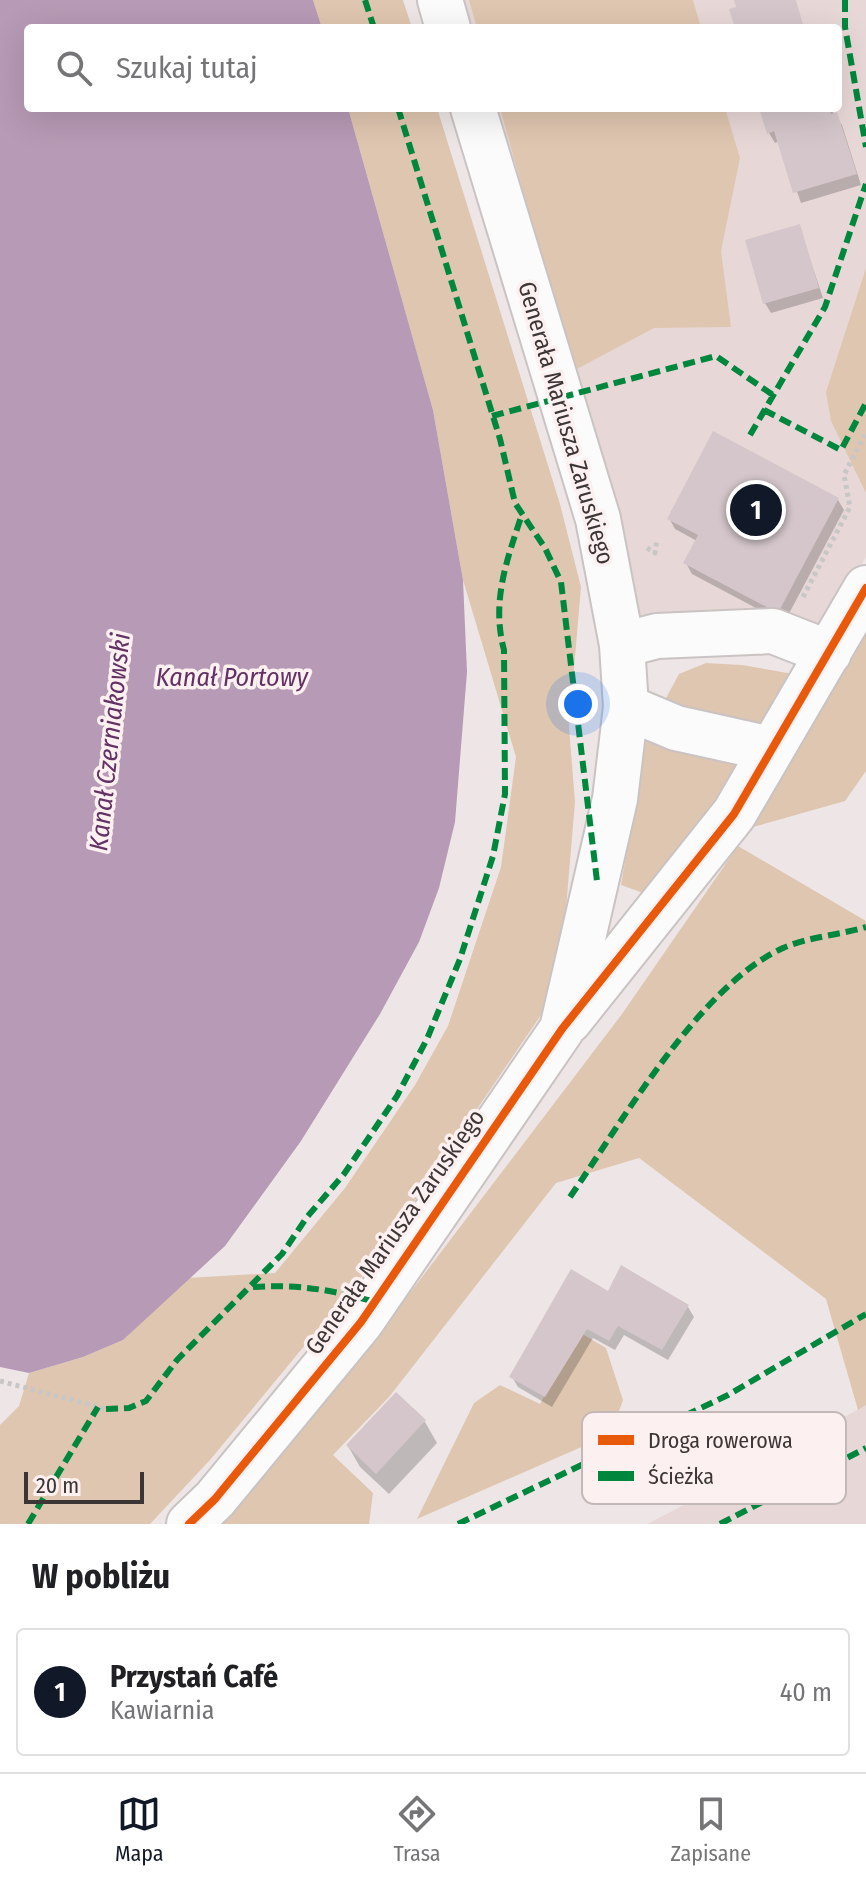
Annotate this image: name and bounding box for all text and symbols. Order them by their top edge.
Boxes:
search box [24,24,842,112]
icon: search [52,46,96,90]
text: Szukaj tutaj [116,50,257,86]
street label: Generała Mariusza Zaruskiego [512,279,620,567]
pin: 1 [730,480,782,540]
water label: Kanał Czerniakowski [83,631,137,852]
water label: Kanał Portowy [156,662,310,693]
your location [558,684,598,724]
street label: Generała Mariusza Zaruskiego [300,1104,490,1360]
legend [582,1412,846,1504]
text: Droga rowerowa [648,1427,793,1454]
text: Ścieżka [648,1463,714,1490]
scale bar [24,1468,144,1504]
text: 20 m [36,1472,79,1499]
text: W pobliżu [32,1556,170,1597]
text: Przystań Café [110,1659,278,1695]
text: 1 [55,1677,66,1708]
text: 40 m [780,1677,832,1708]
text: Kawiarnia [110,1695,215,1726]
tab: Mapa [115,1792,164,1867]
tab: Trasa [393,1792,441,1867]
tab: Zapisane [671,1792,751,1867]

